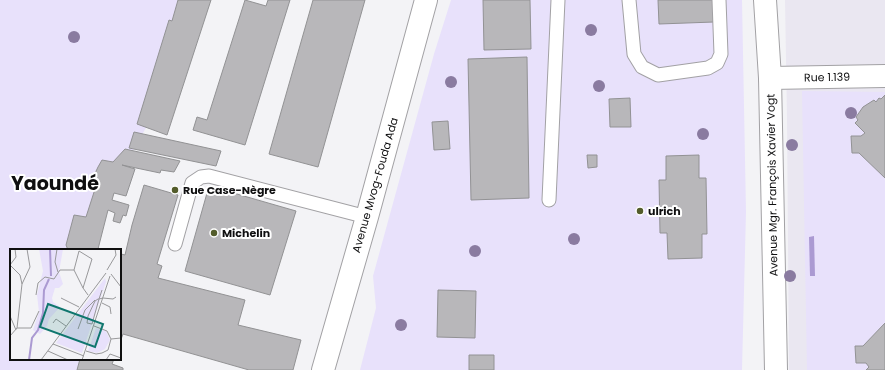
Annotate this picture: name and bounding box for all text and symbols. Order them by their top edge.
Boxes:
street label: Rue 1.139 [804,69,850,85]
street label: Avenue Mgr. François Xavier Vogt [762,94,782,276]
street label: Avenue Mvog-Fouda Ada [348,115,402,255]
district label: Yaoundé [11,170,99,197]
place label: Rue Case-Nègre [183,182,276,198]
marker: Rue Case-Nègre [170,185,180,195]
place label: ulrich [648,203,681,219]
marker: ulrich [635,206,645,216]
place label: Michelin [222,225,270,241]
marker: Michelin [209,228,219,238]
inset map [10,249,121,360]

